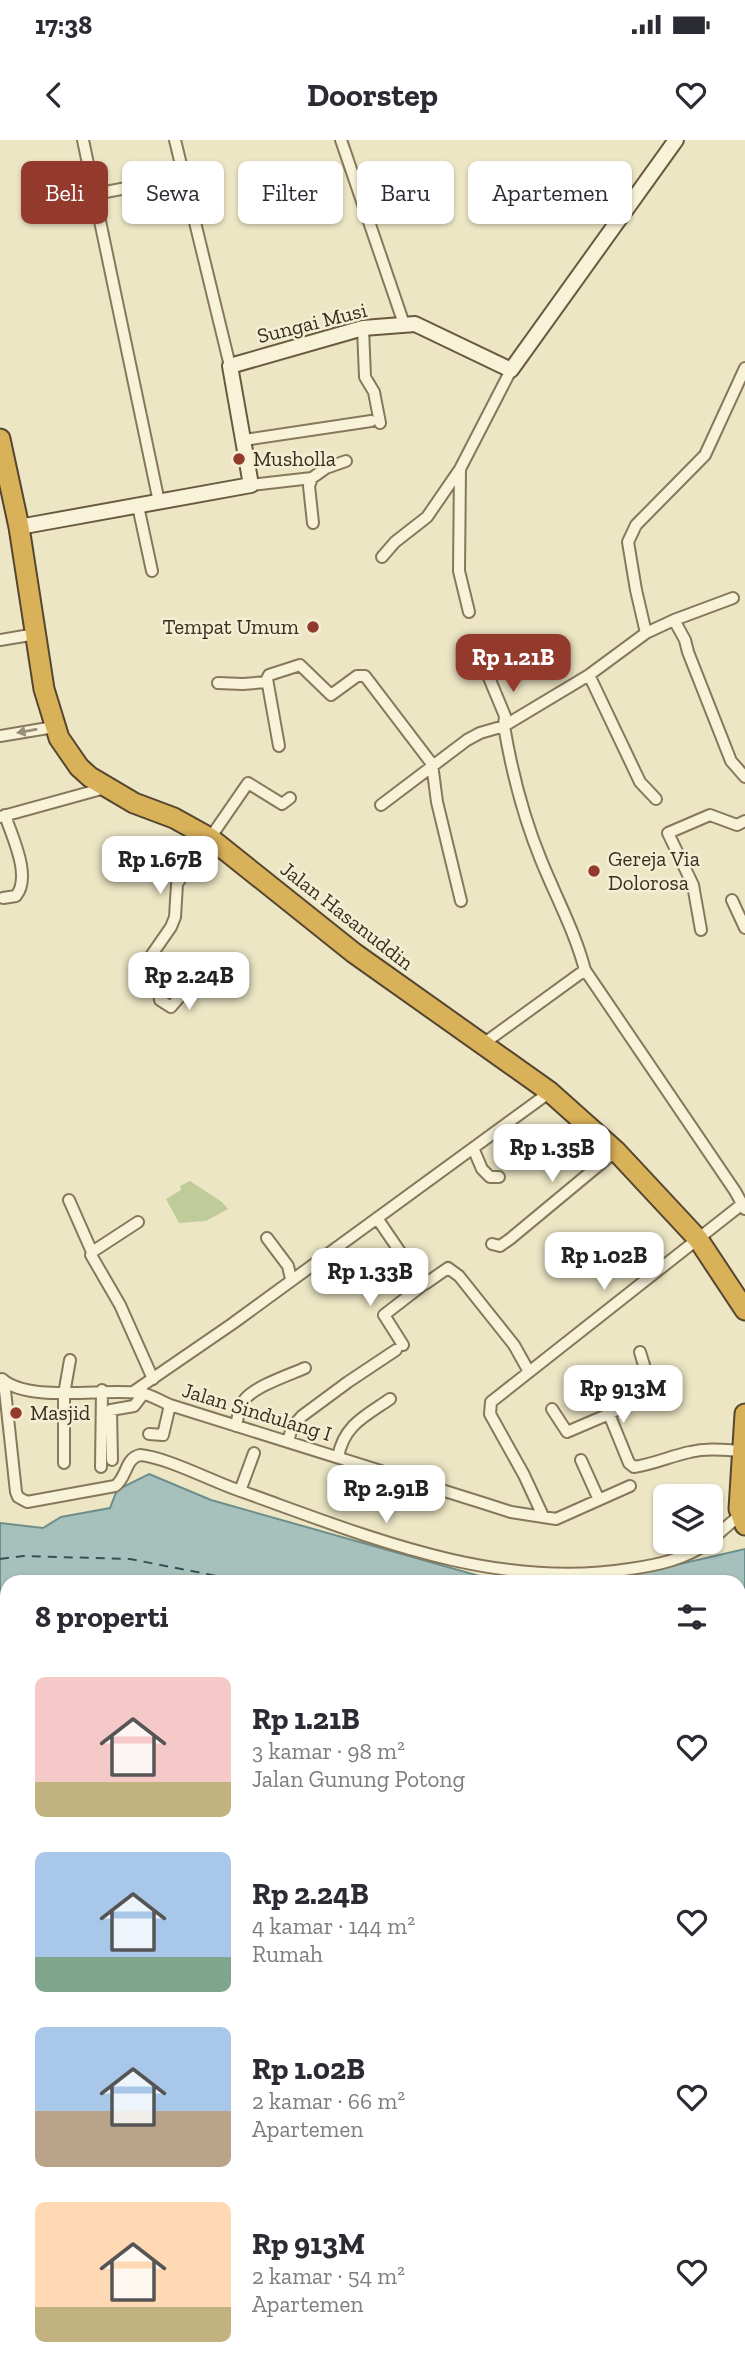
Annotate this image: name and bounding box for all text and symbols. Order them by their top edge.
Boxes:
text: 17:38 [35,9,92,41]
icon: back [35,76,73,114]
text: Doorstep [307,76,438,114]
icon: heart [672,76,710,114]
chip: Beli [21,161,108,224]
chip: Sewa [122,161,224,224]
chip: Filter [238,161,343,224]
chip: Baru [357,161,454,224]
chip: Apartemen [468,161,632,224]
street label: Sungai Musi [254,297,369,348]
place label: Musholla [253,446,336,471]
marker: Musholla [231,451,247,467]
place label: Tempat Umum [162,614,299,639]
marker: Tempat Umum [305,619,321,635]
pin: Rp 1.21B [441,634,585,694]
text: Rp 1.21B [472,643,554,671]
one-way arrow [16,726,38,737]
pin: Rp 1.67B [88,836,232,896]
text: Rp 1.67B [118,845,202,873]
place label: Gereja Via Dolorosa [608,846,700,895]
street label: Jalan Hasanuddin [276,856,419,975]
marker: Gereja Via Dolorosa [586,863,602,879]
pin: Rp 2.24B [117,952,261,1012]
text: Rp 2.24B [144,961,234,989]
pin: Rp 1.35B [480,1124,624,1184]
text: Rp 1.35B [509,1133,595,1161]
pin: Rp 1.02B [532,1232,676,1292]
text: Rp 1.02B [561,1241,647,1269]
pin: Rp 1.33B [298,1248,442,1308]
text: Rp 1.33B [327,1257,413,1285]
pin: Rp 913M [558,1366,688,1425]
text: Rp 913M [580,1374,666,1402]
street label: Jalan Sindulang I [179,1377,335,1446]
place label: Masjid [30,1400,91,1426]
marker: Masjid [8,1405,24,1421]
pin: Rp 2.91B [314,1466,458,1525]
text: Rp 2.91B [343,1474,429,1502]
map controls [653,1484,723,1554]
button: layers [653,1484,723,1554]
icon: filters [673,1598,711,1636]
text: 8 properti [35,1599,169,1635]
text: Rp 1.21B [252,1701,360,1737]
icon: home [91,1705,175,1789]
icon: heart [673,1728,711,1766]
text: 3 kamar · 98 m² [252,1737,405,1765]
text: Jalan Gunung Potong [252,1765,465,1793]
text: Rp 2.24B [252,1876,369,1912]
icon: home [91,1880,175,1964]
icon: heart [673,1903,711,1941]
text: 4 kamar · 144 m² [252,1912,415,1940]
text: Rumah [252,1940,323,1968]
text: Rp 1.02B [252,2051,365,2087]
icon: home [91,2055,175,2139]
icon: heart [673,2078,711,2116]
text: 2 kamar · 66 m² [252,2087,405,2115]
text: Apartemen [252,2115,363,2143]
text: Rp 913M [252,2226,365,2262]
icon: home [91,2230,175,2314]
icon: heart [673,2253,711,2291]
text: 2 kamar · 54 m² [252,2262,405,2290]
text: Apartemen [252,2290,363,2318]

